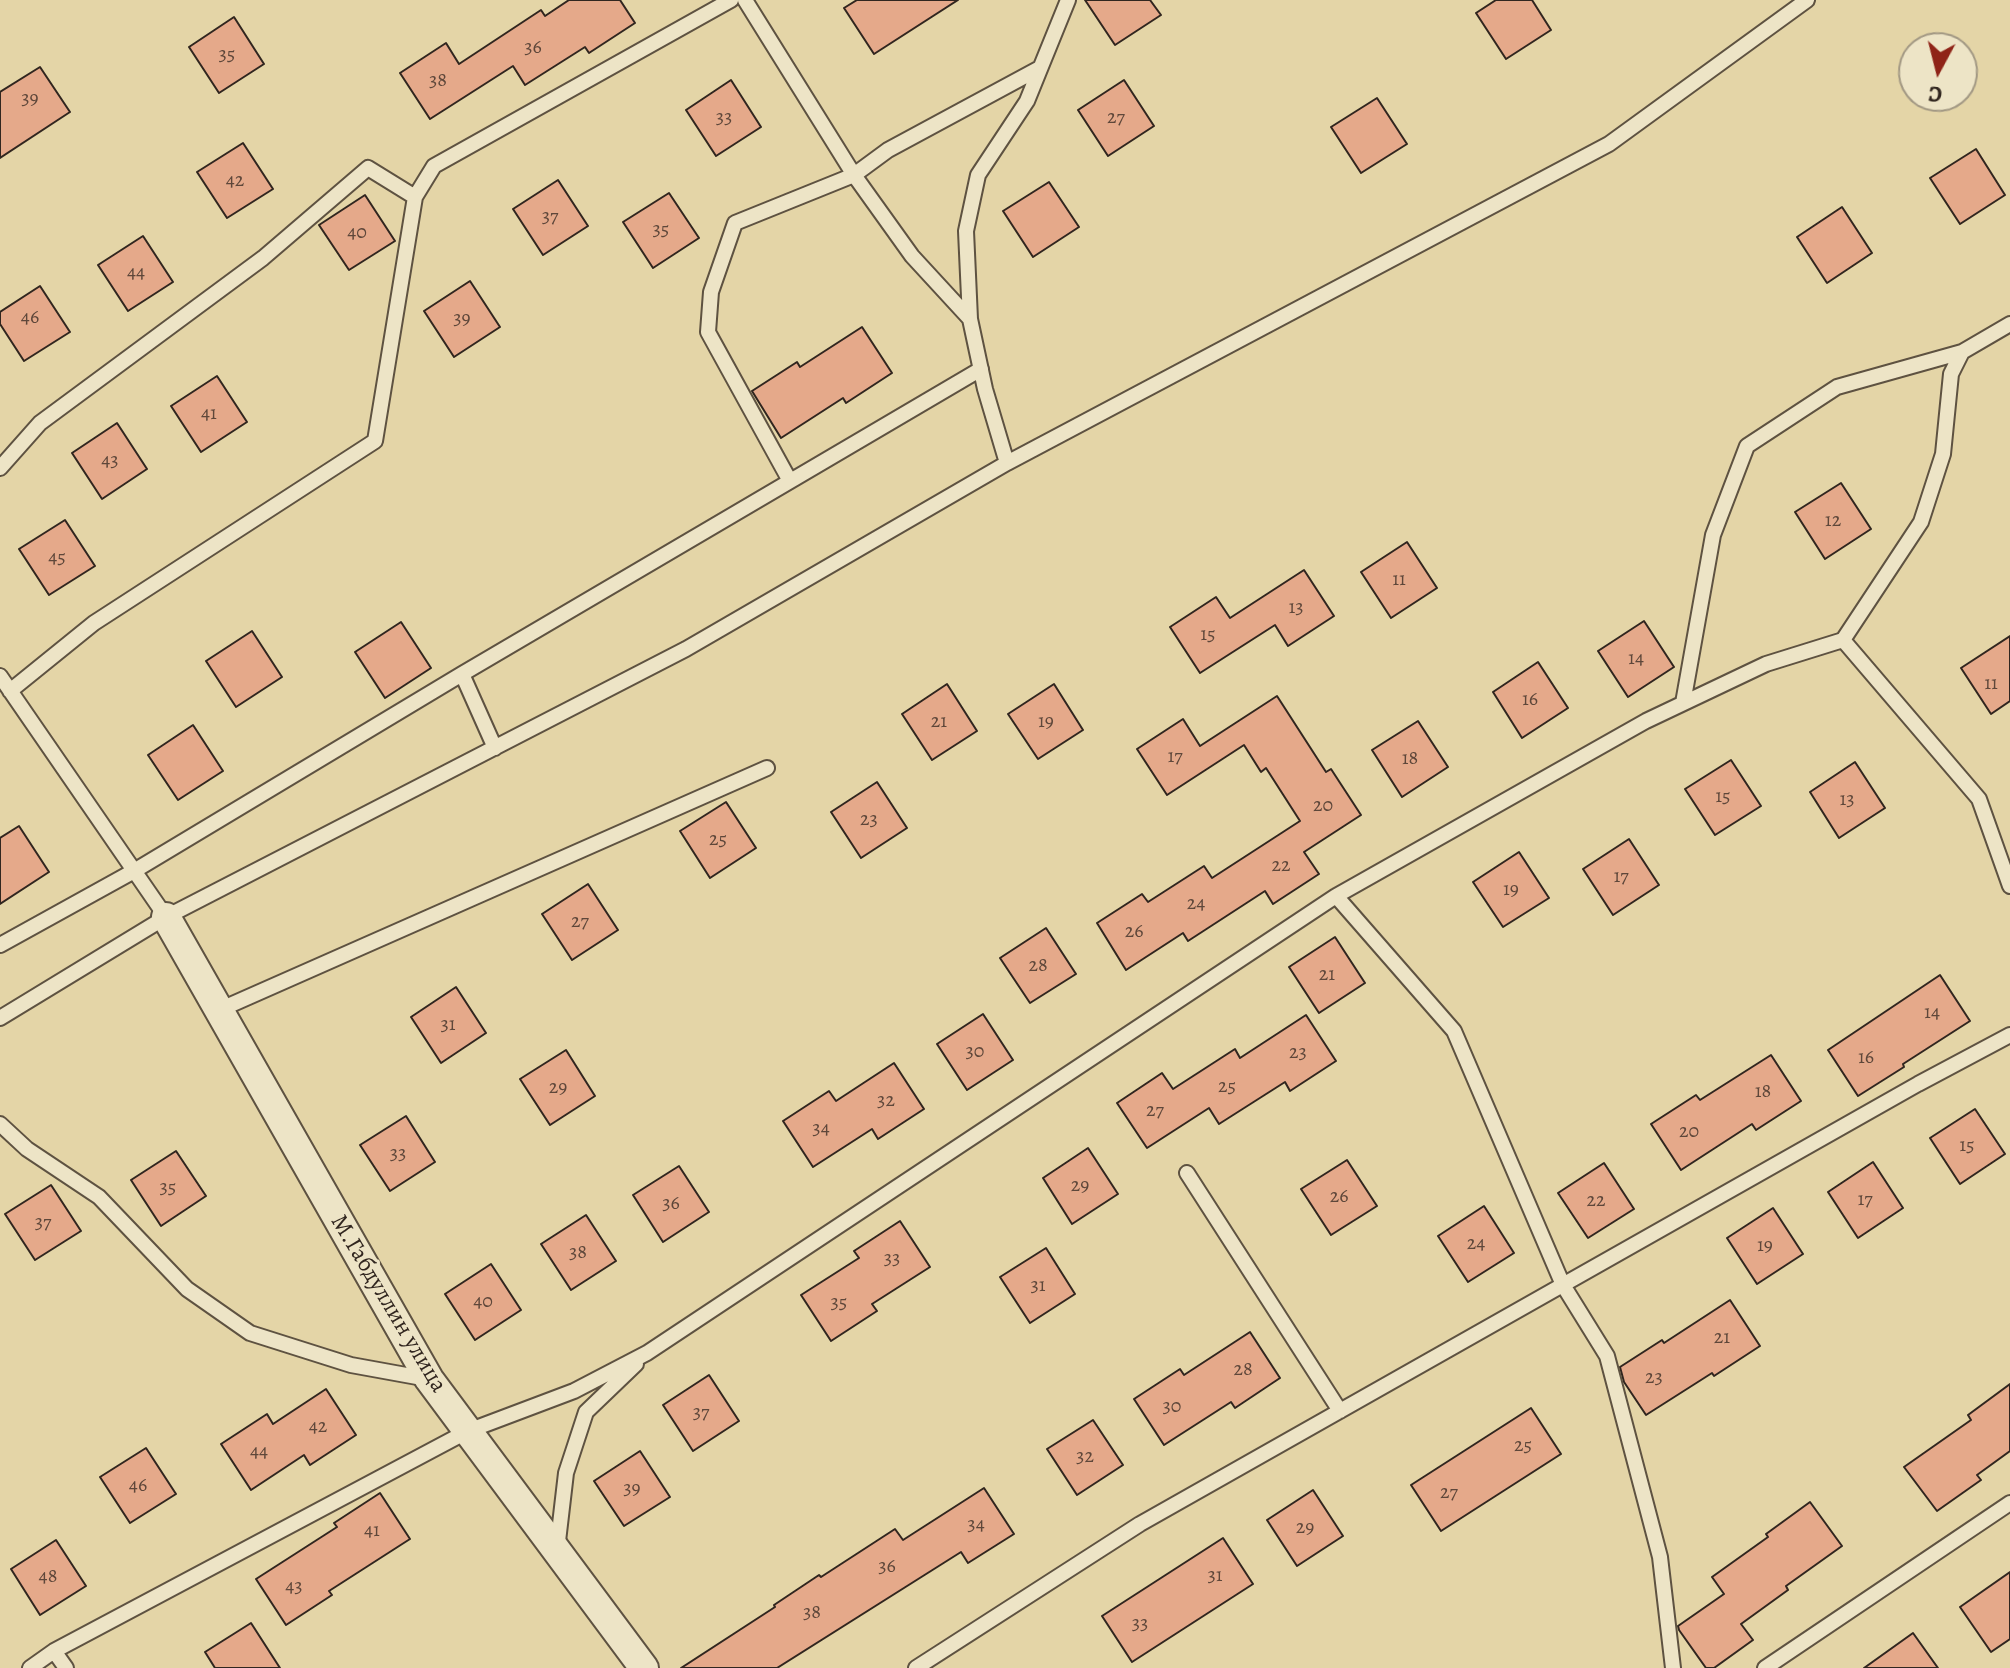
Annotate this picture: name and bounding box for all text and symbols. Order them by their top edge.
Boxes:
north arrow [1898,32,1978,112]
house number: 36 [524,36,542,60]
house number: 35 [219,43,235,67]
house number: 38 [429,69,447,93]
text: С [1927,78,1944,110]
house number: 39 [21,87,39,111]
house number: 33 [716,106,732,130]
house number: 27 [1107,106,1125,130]
house number: 42 [226,169,244,193]
house number: 37 [542,205,558,229]
house number: 35 [653,218,669,242]
house number: 40 [347,221,367,245]
house number: 44 [127,261,145,285]
house number: 46 [21,306,39,330]
house number: 39 [453,307,471,331]
house number: 41 [201,402,217,426]
house number: 43 [101,449,119,473]
house number: 12 [1825,509,1841,533]
house number: 45 [48,546,66,570]
house number: 11 [1392,568,1406,592]
house number: 13 [1288,596,1304,620]
house number: 15 [1200,623,1216,647]
house number: 14 [1628,647,1644,671]
house number: 11 [1984,672,1998,696]
house number: 16 [1522,688,1538,712]
house number: 21 [931,710,947,734]
house number: 19 [1038,710,1054,734]
house number: 17 [1167,745,1183,769]
house number: 18 [1402,747,1418,771]
house number: 15 [1715,785,1731,809]
house number: 13 [1839,788,1855,812]
house number: 20 [1313,794,1333,818]
house number: 23 [860,808,878,832]
house number: 25 [709,828,727,852]
house number: 22 [1272,854,1290,878]
house number: 17 [1613,865,1629,889]
house number: 19 [1503,878,1519,902]
house number: 24 [1187,892,1205,916]
house number: 27 [571,910,589,934]
house number: 26 [1125,920,1143,944]
house number: 28 [1028,954,1048,978]
house number: 21 [1319,963,1335,987]
house number: 14 [1924,1001,1940,1025]
house number: 31 [440,1013,456,1037]
house number: 30 [966,1040,984,1064]
house number: 23 [1289,1041,1307,1065]
house number: 16 [1858,1046,1874,1070]
house number: 25 [1218,1075,1236,1099]
house number: 29 [549,1076,567,1100]
house number: 18 [1755,1080,1771,1104]
house number: 32 [877,1089,895,1113]
house number: 27 [1146,1099,1164,1123]
house number: 34 [812,1117,830,1141]
house number: 20 [1679,1120,1699,1144]
house number: 15 [1959,1134,1975,1158]
house number: 33 [390,1142,406,1166]
house number: 29 [1071,1174,1089,1198]
house number: 35 [160,1176,176,1200]
house number: 26 [1330,1185,1348,1209]
house number: 17 [1857,1188,1873,1212]
house number: 22 [1587,1189,1605,1213]
house number: 36 [662,1192,680,1216]
street label: М.Габдуллин улица [324,1210,452,1398]
house number: 37 [35,1211,51,1235]
house number: 24 [1467,1232,1485,1256]
house number: 19 [1757,1234,1773,1258]
house number: 38 [569,1241,587,1265]
house number: 33 [884,1247,900,1271]
house number: 31 [1030,1274,1046,1298]
house number: 40 [473,1290,493,1314]
house number: 35 [831,1291,847,1315]
house number: 21 [1714,1326,1730,1350]
house number: 28 [1233,1358,1253,1382]
house number: 23 [1645,1366,1663,1390]
house number: 30 [1163,1395,1181,1419]
house number: 37 [693,1401,709,1425]
house number: 42 [309,1415,327,1439]
house number: 25 [1514,1434,1532,1458]
house number: 44 [250,1440,268,1464]
house number: 32 [1076,1445,1094,1469]
house number: 46 [129,1474,147,1498]
house number: 39 [623,1477,641,1501]
house number: 27 [1440,1481,1458,1505]
house number: 34 [967,1513,985,1537]
house number: 29 [1296,1516,1314,1540]
house number: 41 [364,1519,380,1543]
house number: 36 [878,1555,896,1579]
house number: 31 [1207,1564,1223,1588]
house number: 48 [39,1565,57,1589]
house number: 43 [285,1575,303,1599]
house number: 38 [803,1601,821,1625]
house number: 33 [1132,1612,1148,1636]

